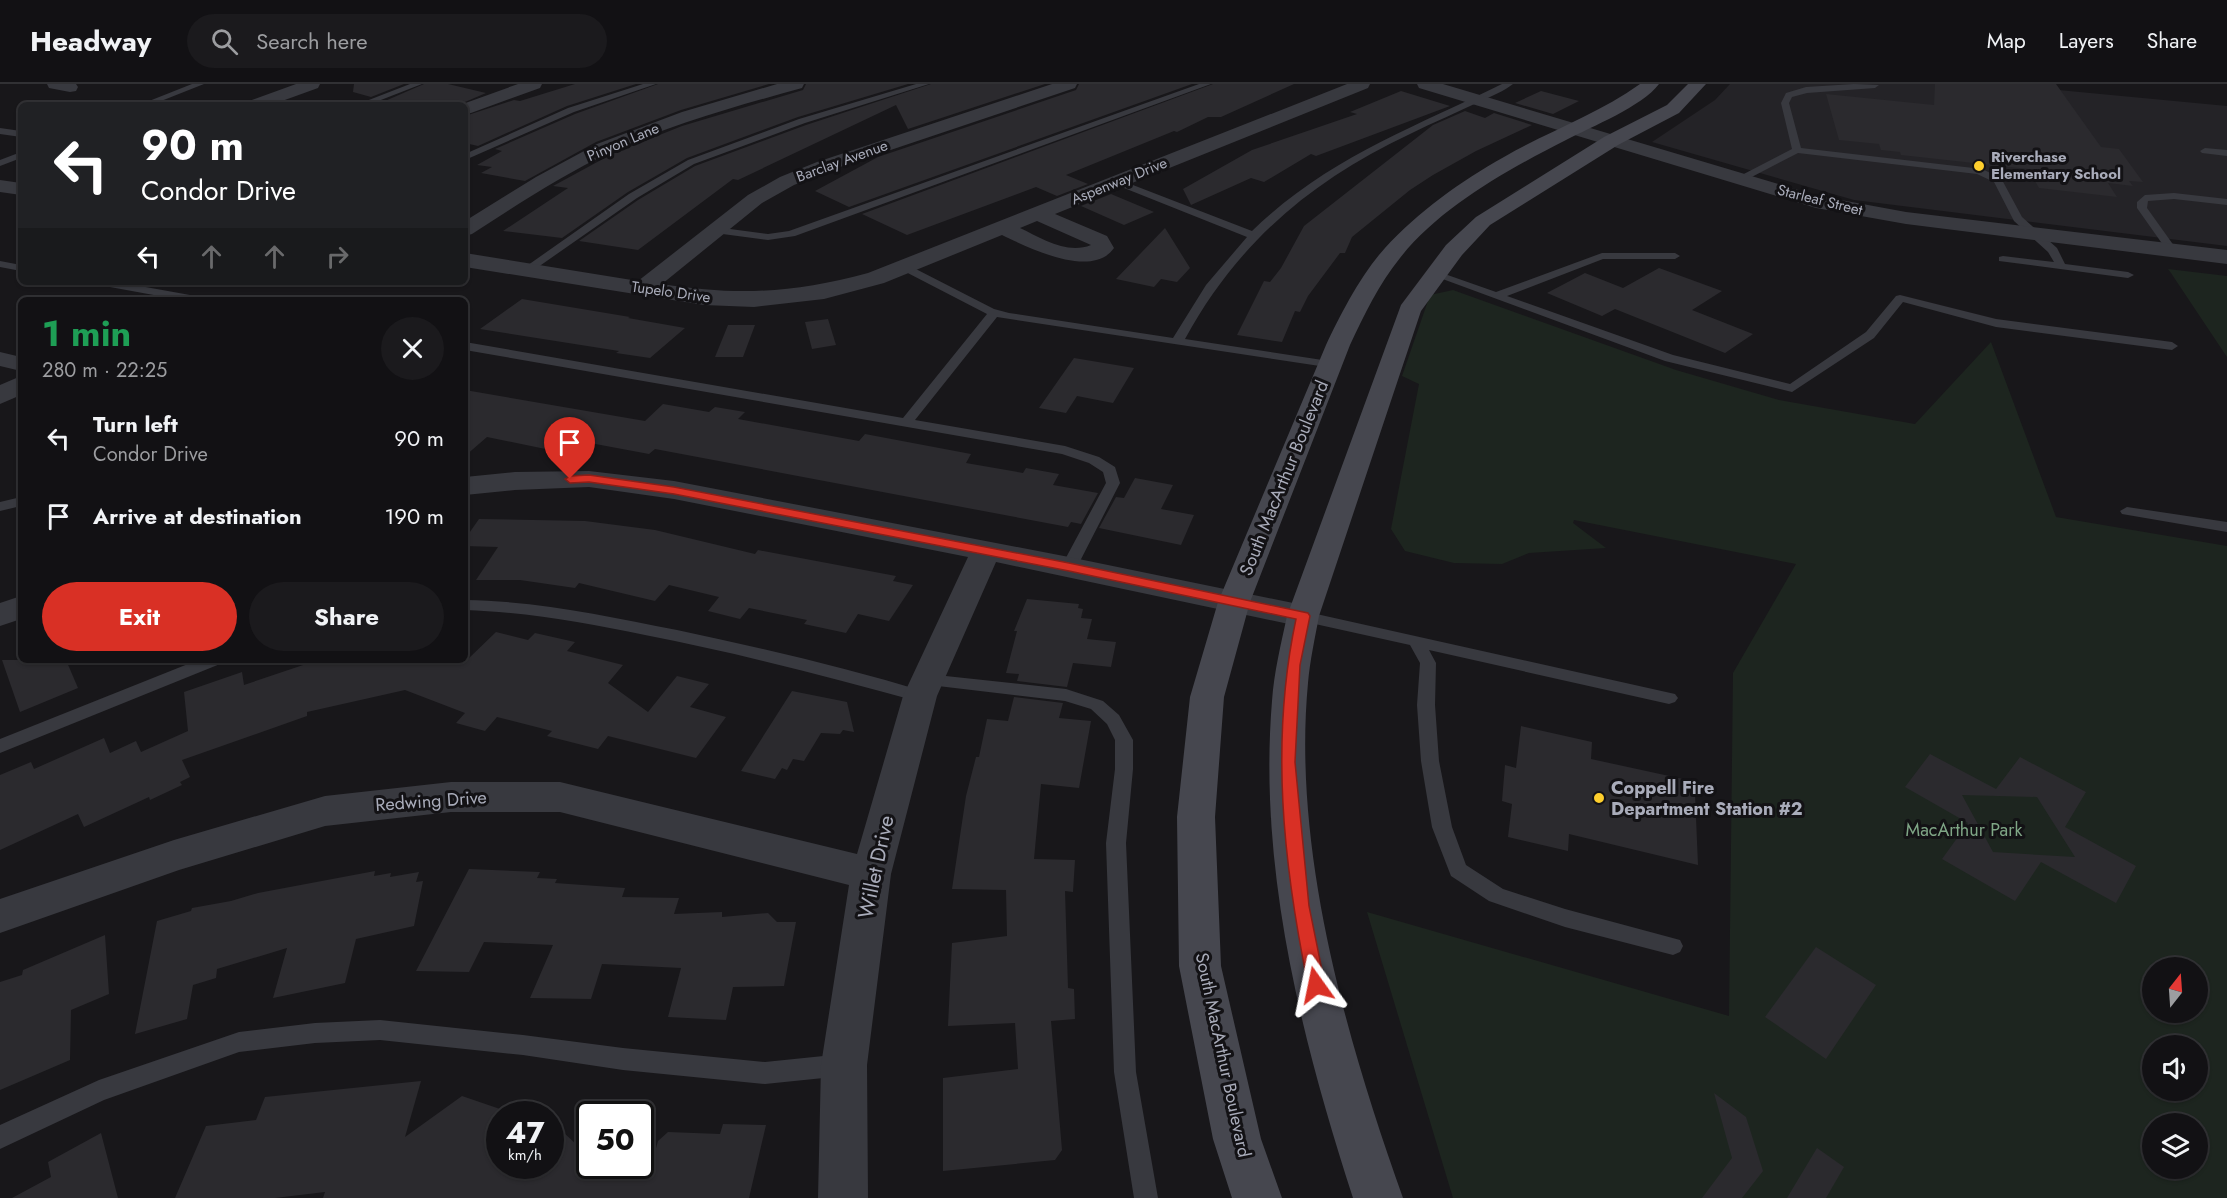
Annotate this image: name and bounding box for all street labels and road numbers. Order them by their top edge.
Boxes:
street label: Pinyon Lane [584,117,663,167]
street label: Barclay Avenue [793,134,891,188]
street label: Aspenway Drive [1068,152,1171,210]
street label: Starleaf Street [1775,179,1865,221]
street label: Tupelo Drive [630,276,712,308]
street label: South MacArthur Boulevard [1233,376,1335,580]
street label: Redwing Drive [374,784,488,818]
street label: Willet Drive [850,812,902,921]
street label: South MacArthur Boulevard [1189,950,1257,1160]

